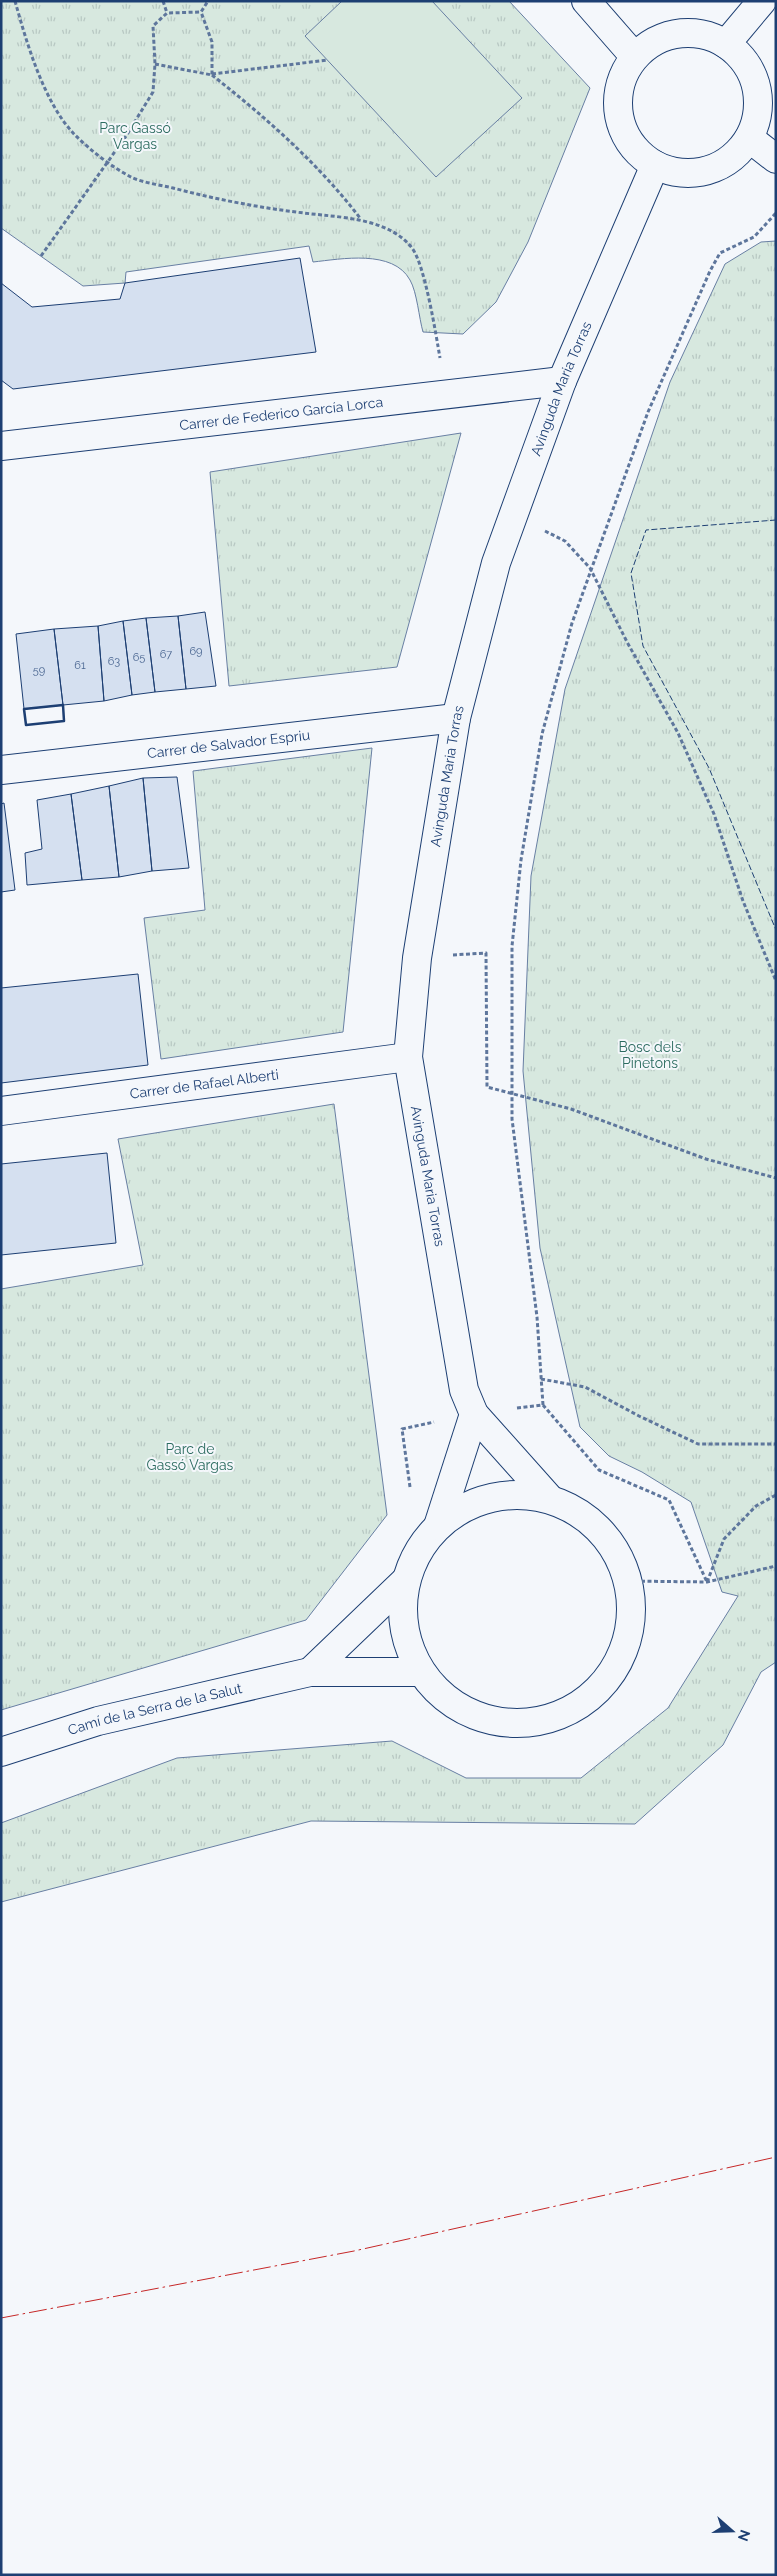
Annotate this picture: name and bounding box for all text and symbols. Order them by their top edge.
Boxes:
park label: Parc Gassó Vargas [99,120,171,152]
street label: Avinguda Maria Torras [528,319,595,458]
street label: Carrer de Federico García Lorca [178,394,384,433]
house number: 69 [189,645,203,658]
house number: 67 [160,648,172,661]
house number: 65 [133,651,145,664]
house number: 63 [108,655,120,668]
house number: 61 [74,659,86,672]
house number: 59 [33,664,45,677]
street label: Avinguda Maria Torras [427,704,467,848]
street label: Carrer de Salvador Espriu [146,727,311,761]
park label: Bosc dels Pinetons [618,1039,682,1071]
street label: Carrer de Rafael Alberti [129,1066,280,1102]
street label: Avinguda Maria Torras [408,1104,448,1248]
park label: Parc de Gassó Vargas [147,1441,234,1473]
street label: Camí de la Serra de la Salut [66,1680,244,1738]
north arrow [707,2506,757,2556]
text: N [735,2528,754,2543]

